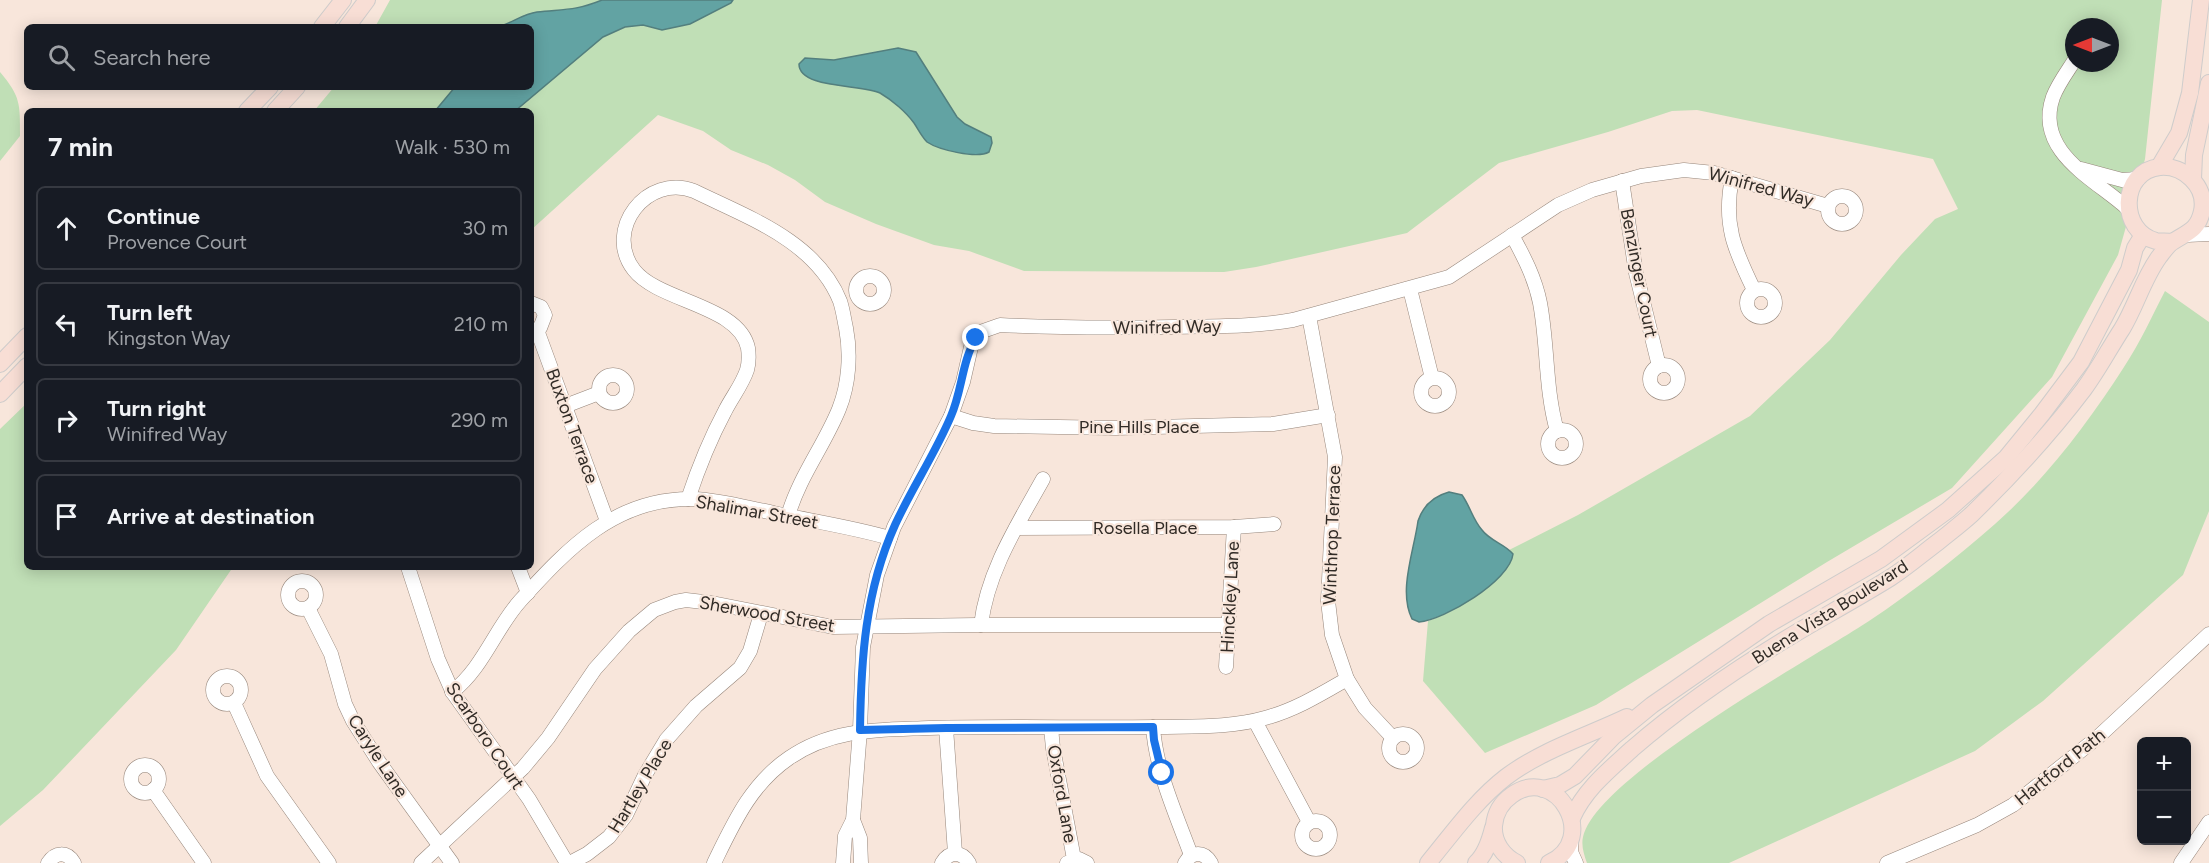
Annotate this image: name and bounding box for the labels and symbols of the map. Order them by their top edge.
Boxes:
north arrow [2065,18,2119,72]
street label: Winifred Way [1706,162,1817,212]
street label: Benzinger Court [1616,207,1662,340]
street label: Winifred Way [1113,315,1222,339]
route end [962,324,988,350]
street label: Buxton Terrace [541,365,603,487]
street label: Pine Hills Place [1079,416,1199,438]
street label: Winthrop Terrace [1319,465,1345,605]
street label: Shalimar Street [694,490,820,534]
street label: Rosella Place [1093,517,1197,539]
street label: Hinckley Lane [1216,540,1244,654]
street label: Buena Vista Boulevard [1748,555,1912,669]
street label: Sherwood Street [698,591,837,637]
street label: Scarboro Court [441,678,529,794]
street label: Caryle Lane [343,710,413,802]
street label: Hartford Path [2010,724,2110,810]
street label: Hartley Place [603,735,677,837]
street label: Oxford Lane [1043,743,1081,845]
route start [1148,759,1174,785]

